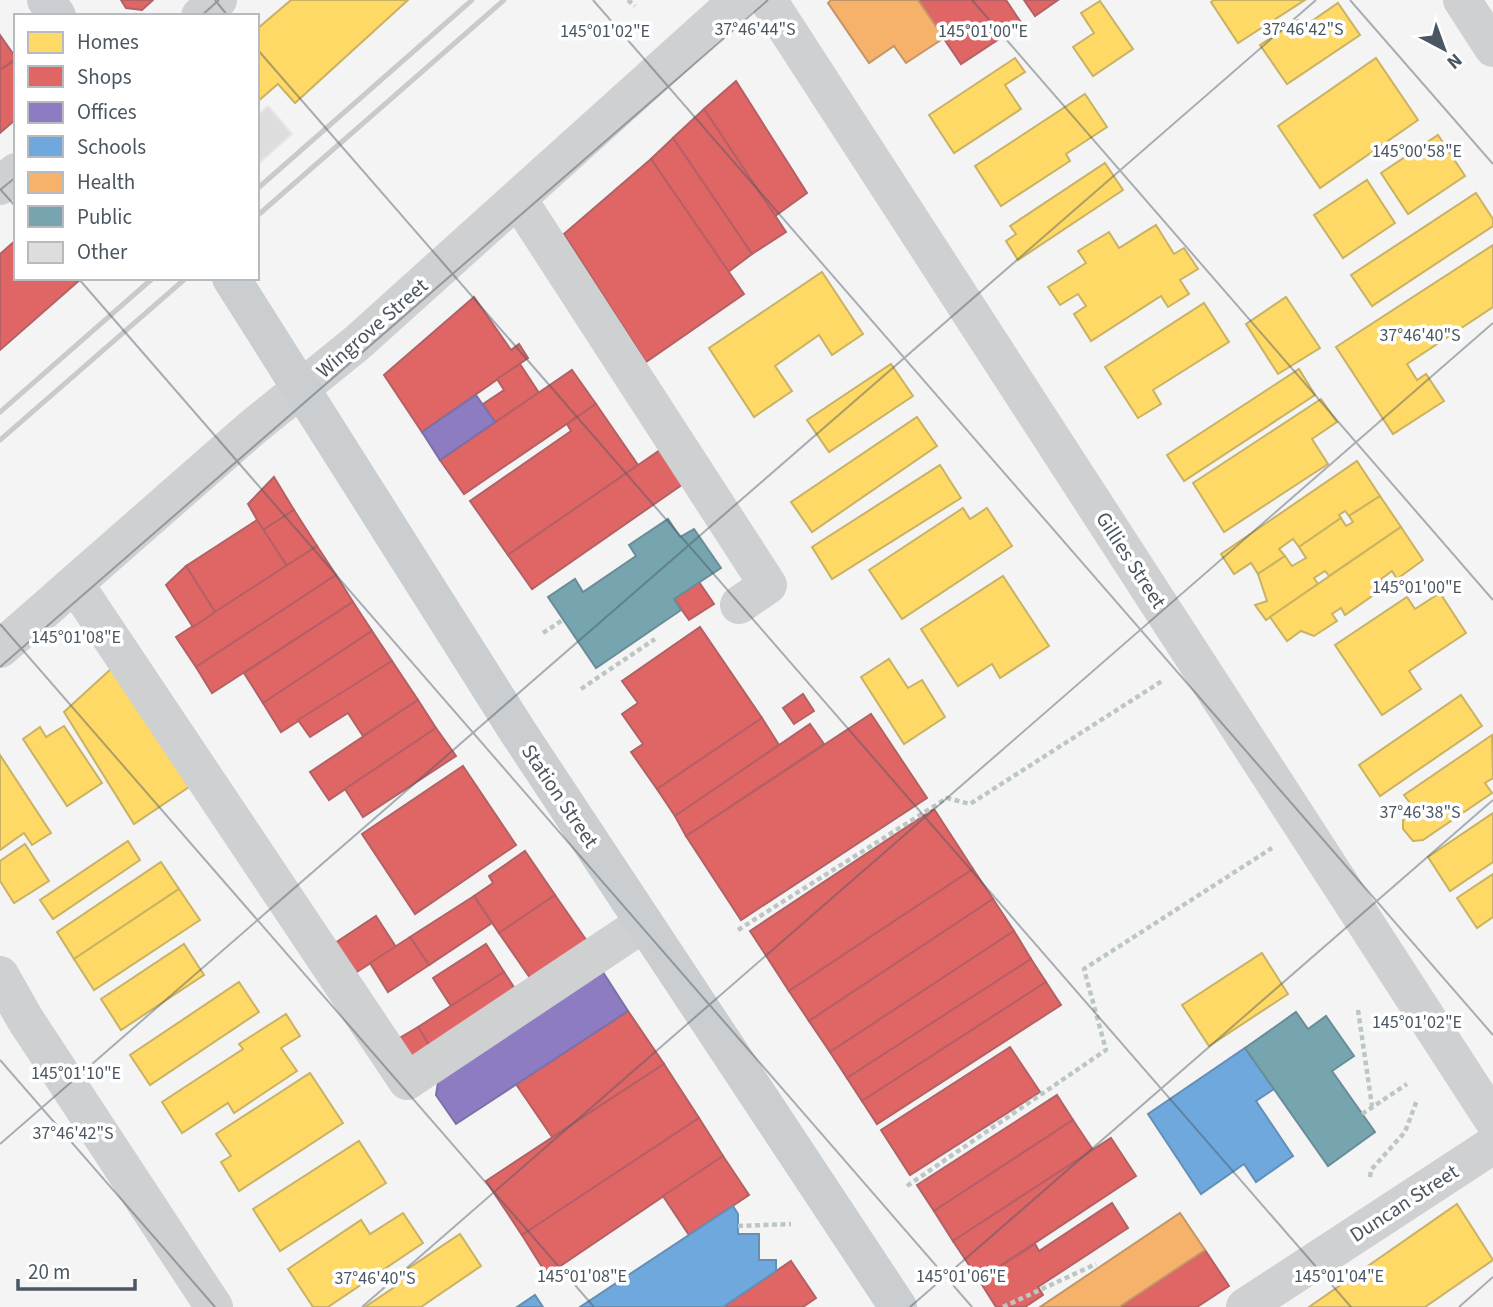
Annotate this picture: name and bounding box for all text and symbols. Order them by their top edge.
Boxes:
legend [14,14,259,280]
north arrow [1409,14,1479,84]
text: 37°46'44"S [714,17,796,42]
text: 37°46'42"S [1262,17,1344,42]
text: 145°01'02"E [560,19,650,44]
text: 145°01'00"E [938,19,1028,44]
text: Homes [77,27,139,57]
text: N [1441,46,1468,75]
text: Shops [77,62,132,92]
text: Offices [77,97,137,127]
text: Schools [77,132,146,162]
text: 145°00'58"E [1372,139,1462,164]
text: Health [77,167,135,197]
text: Public [77,202,132,232]
text: Other [77,237,128,267]
street label: Wingrove Street [310,271,434,385]
text: 37°46'40"S [1379,323,1461,348]
street label: Gillies Street [1088,506,1174,614]
text: 145°01'00"E [1372,575,1462,600]
text: 145°01'08"E [31,625,121,650]
street label: Station Street [514,738,606,854]
text: 37°46'38"S [1379,800,1461,825]
text: 145°01'02"E [1372,1010,1462,1035]
text: 145°01'10"E [31,1061,121,1086]
text: 37°46'42"S [32,1121,114,1146]
street label: Duncan Street [1344,1157,1464,1249]
scale bar [18,1248,135,1292]
text: 20 m [28,1257,70,1287]
text: 145°01'08"E [537,1264,627,1289]
text: 145°01'06"E [916,1264,1006,1289]
text: 145°01'04"E [1294,1264,1384,1289]
text: 37°46'40"S [334,1266,416,1291]

